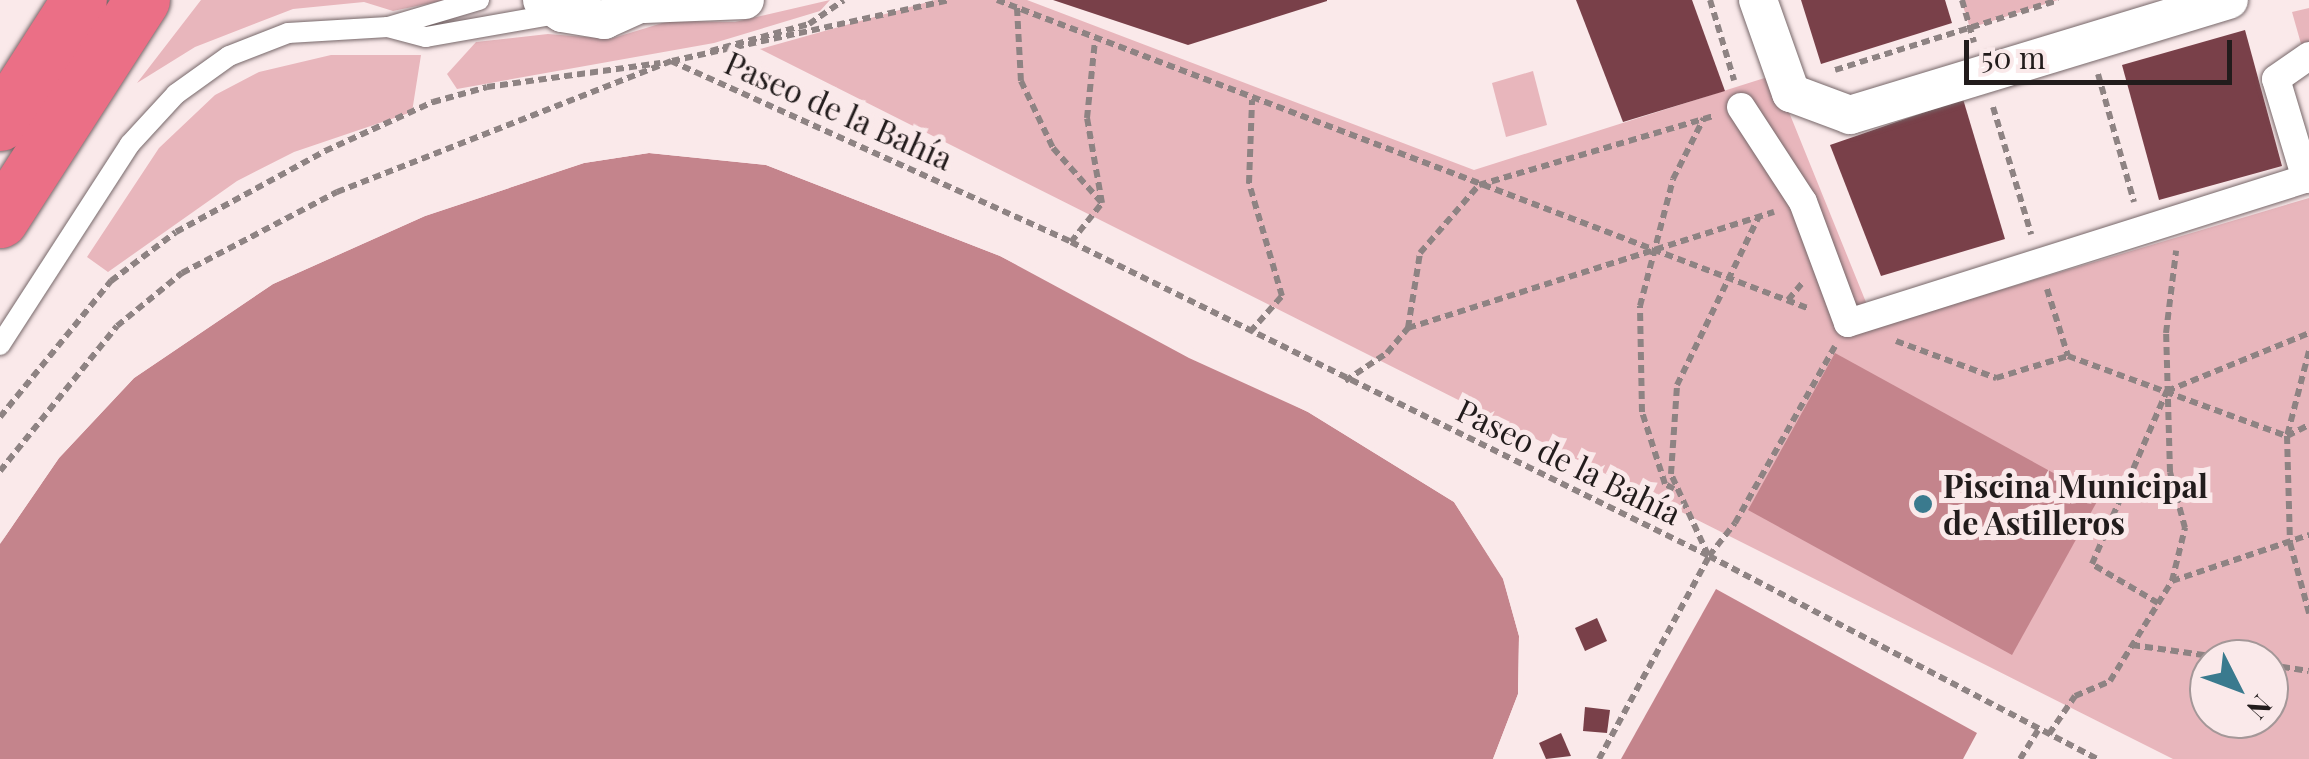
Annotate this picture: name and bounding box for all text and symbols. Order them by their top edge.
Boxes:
scale bar [1969,20,2236,82]
text: 50 m [1981,37,2046,77]
street label: Paseo de la Bahía [719,42,959,178]
street label: Paseo de la Bahía [1450,390,1688,532]
place label: Piscina Municipal de Astilleros [1943,467,2208,542]
marker: Piscina Municipal de Astilleros [1912,493,1934,515]
north arrow [2189,639,2289,739]
text: N [2240,688,2281,728]

